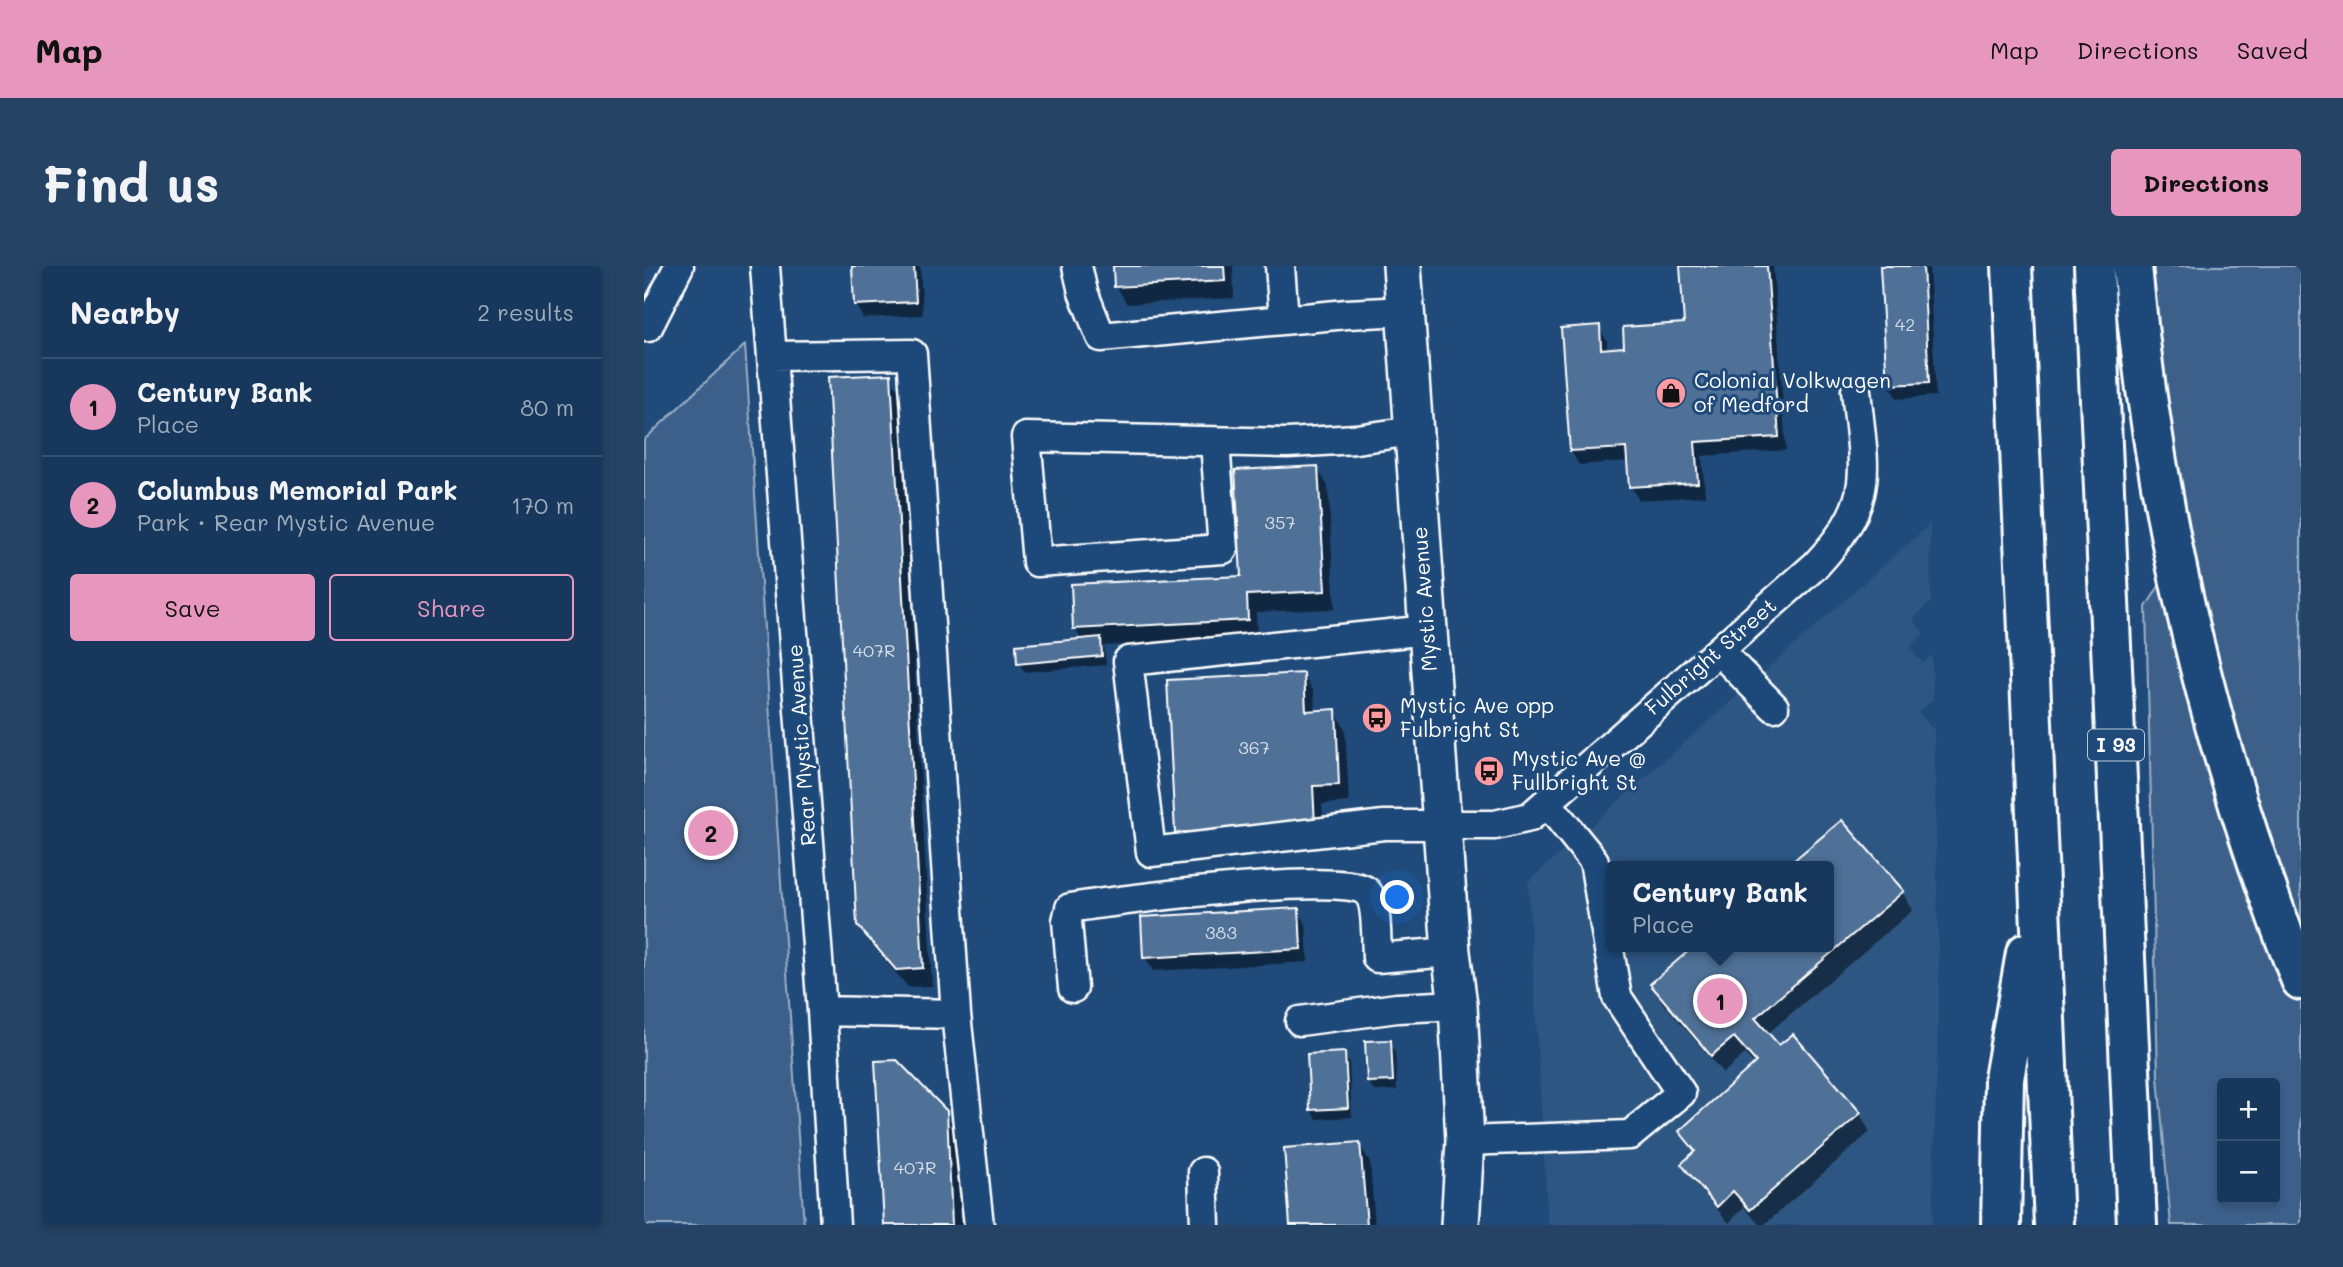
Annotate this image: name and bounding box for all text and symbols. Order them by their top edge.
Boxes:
text: Map [35,28,103,71]
text: Map [1990,34,2039,65]
text: Directions [2077,34,2199,65]
text: Saved [2237,34,2308,65]
button: Directions [2111,149,2301,216]
text: Find us [42,151,220,214]
text: Nearby [70,292,180,332]
text: 2 results [477,297,574,327]
house number: 42 [1895,312,1915,336]
place label: Colonial Volkwagen of Medford [1694,366,1891,417]
text: Century Bank [137,375,313,409]
shop icon: Colonial Volkwagen of Medford [1654,376,1688,410]
text: 1 [88,392,98,422]
text: 80 m [520,392,574,422]
text: Place [137,409,199,439]
text: Columbus Memorial Park [137,473,457,507]
text: 2 [87,490,99,520]
text: 170 m [511,490,574,520]
text: Park · Rear Mystic Avenue [137,507,435,537]
house number: 357 [1264,510,1296,534]
street label: Mystic Avenue [1405,526,1442,673]
button: Save [70,574,315,641]
button: Share [329,574,574,641]
street label: Fulbright Street [1639,591,1781,720]
house number: 407R [852,638,896,662]
street label: Rear Mystic Avenue [780,643,821,847]
place label: Mystic Ave opp Fulbright St [1400,691,1554,742]
bus stop icon: Mystic Ave opp Fulbright St [1360,701,1394,735]
road number: I 93 [2088,730,2144,760]
house number: 367 [1238,735,1270,759]
place label: Mystic Ave @ Fullbright St [1512,744,1647,795]
bus stop icon: Mystic Ave @ Fullbright St [1472,754,1506,788]
pin: 2 [688,807,734,859]
popup [1606,861,1834,952]
text: Century Bank [1632,875,1808,909]
your location [1380,880,1414,914]
text: Place [1632,909,1694,939]
house number: 383 [1205,920,1237,944]
pin: 1 [1697,975,1743,1027]
map controls [2217,1078,2280,1204]
button: + [2217,1078,2280,1141]
button: − [2217,1141,2280,1204]
house number: 407R [893,1155,937,1179]

